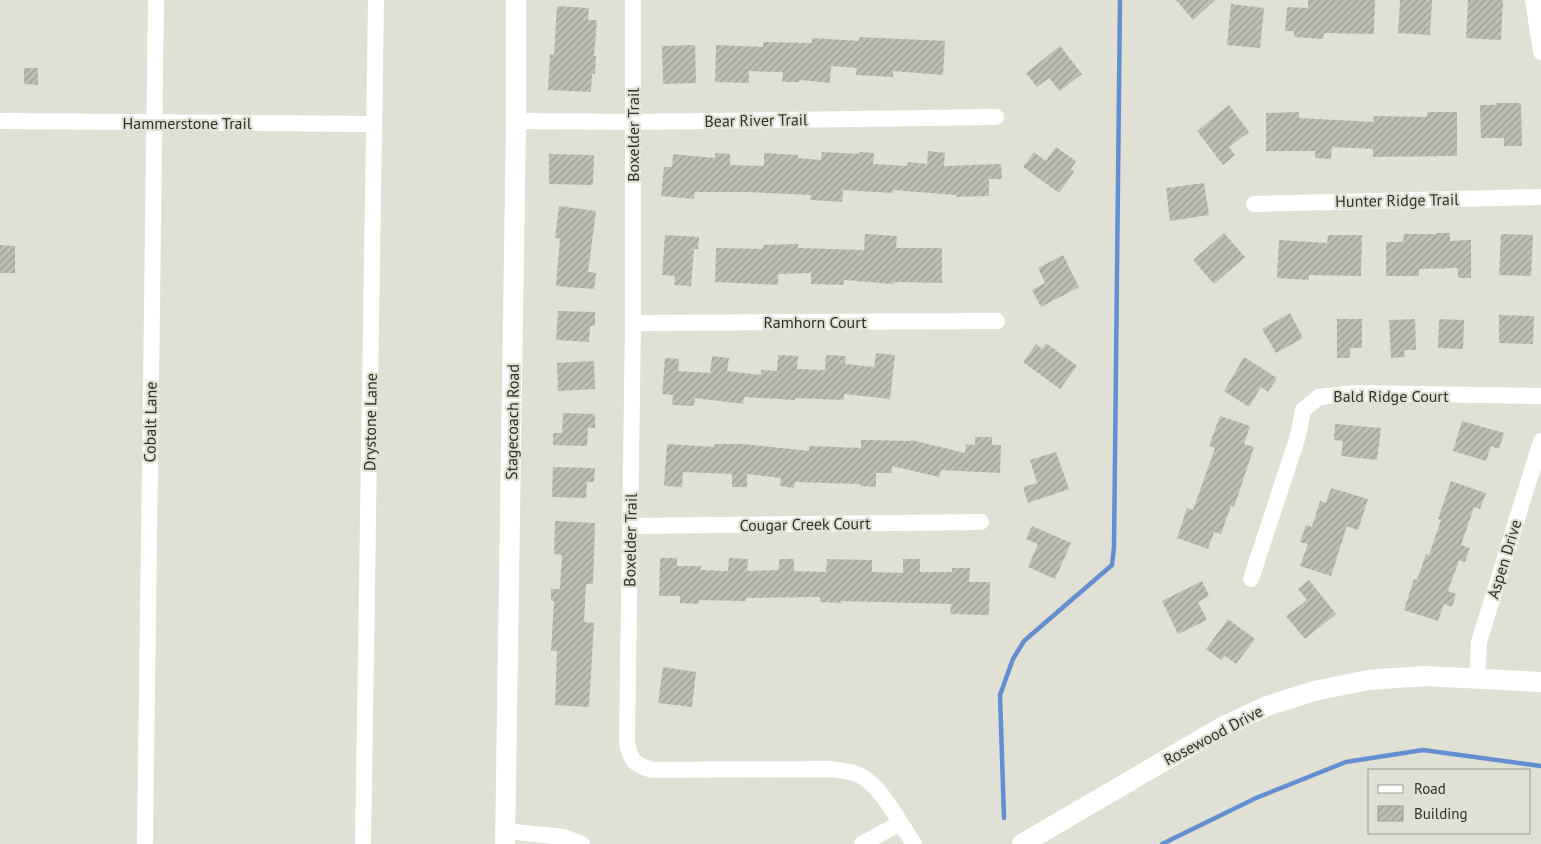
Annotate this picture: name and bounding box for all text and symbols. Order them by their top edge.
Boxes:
street label: Boxelder Trail [623,88,643,182]
street label: Bear River Trail [704,109,808,131]
street label: Hammerstone Trail [123,113,252,133]
street label: Hunter Ridge Trail [1335,189,1459,211]
street label: Ramhorn Court [763,312,867,332]
street label: Stagecoach Road [501,364,523,480]
street label: Drystone Lane [359,373,381,471]
street label: Cobalt Lane [139,381,161,463]
street label: Bald Ridge Court [1333,386,1449,406]
street label: Boxelder Trail [619,493,641,587]
street label: Cougar Creek Court [739,513,871,535]
street label: Aspen Drive [1482,517,1526,601]
street label: Rosewood Drive [1160,700,1266,770]
legend [1368,769,1531,834]
text: Road [1414,779,1446,798]
text: Building [1414,804,1468,823]

